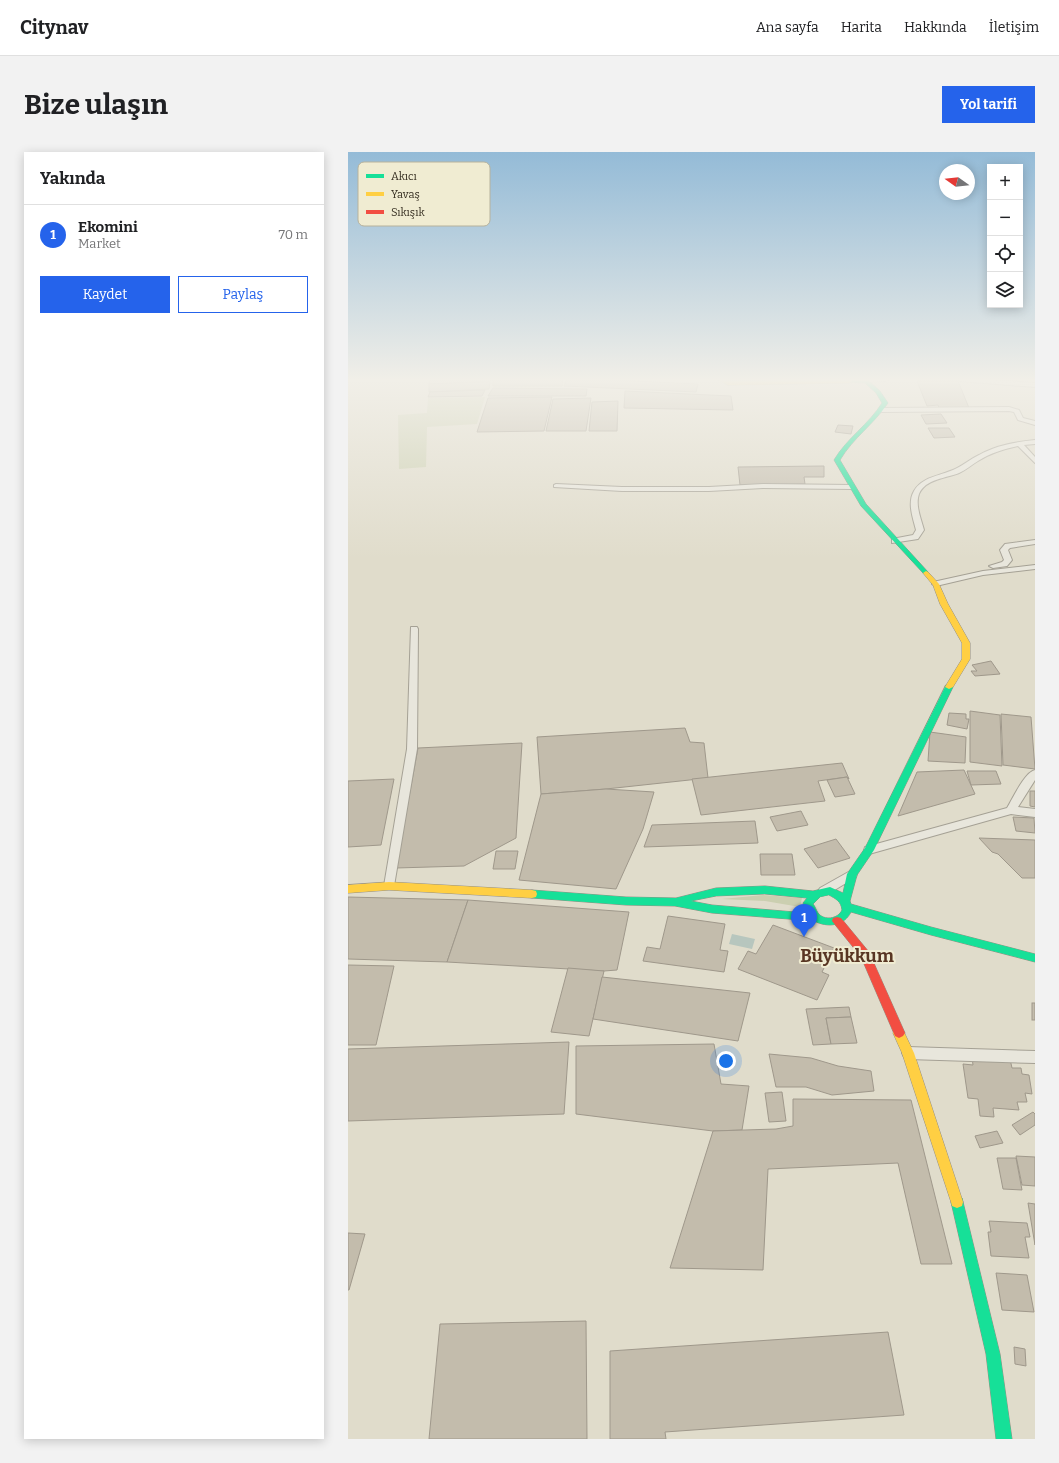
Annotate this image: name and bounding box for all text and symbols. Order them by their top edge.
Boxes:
text: Citynav [20,16,88,39]
text: Ana sayfa [756,19,819,36]
text: Harita [841,19,882,36]
text: Hakkında [904,19,967,36]
text: İletişim [989,19,1039,36]
button: Yol tarifi [942,86,1035,123]
text: Bize ulaşın [24,88,168,121]
legend [358,162,490,226]
north arrow [939,164,975,200]
map controls [987,164,1023,308]
button: + [987,164,1023,200]
text: Yakında [40,168,105,189]
text: Akıcı [391,170,417,183]
text: Yavaş [391,188,420,201]
button: − [987,200,1023,236]
text: Sıkışık [391,206,426,219]
text: Ekomini [78,218,138,236]
text: 1 [50,227,56,242]
text: 70 m [278,227,308,242]
text: Market [78,236,121,251]
button: locate [987,236,1023,272]
button: layers [987,272,1023,308]
button: Kaydet [40,276,170,313]
button: Paylaş [178,276,308,313]
pin: 1 [791,904,817,937]
district label: Büyükkum [800,945,894,967]
your location [716,1051,736,1071]

